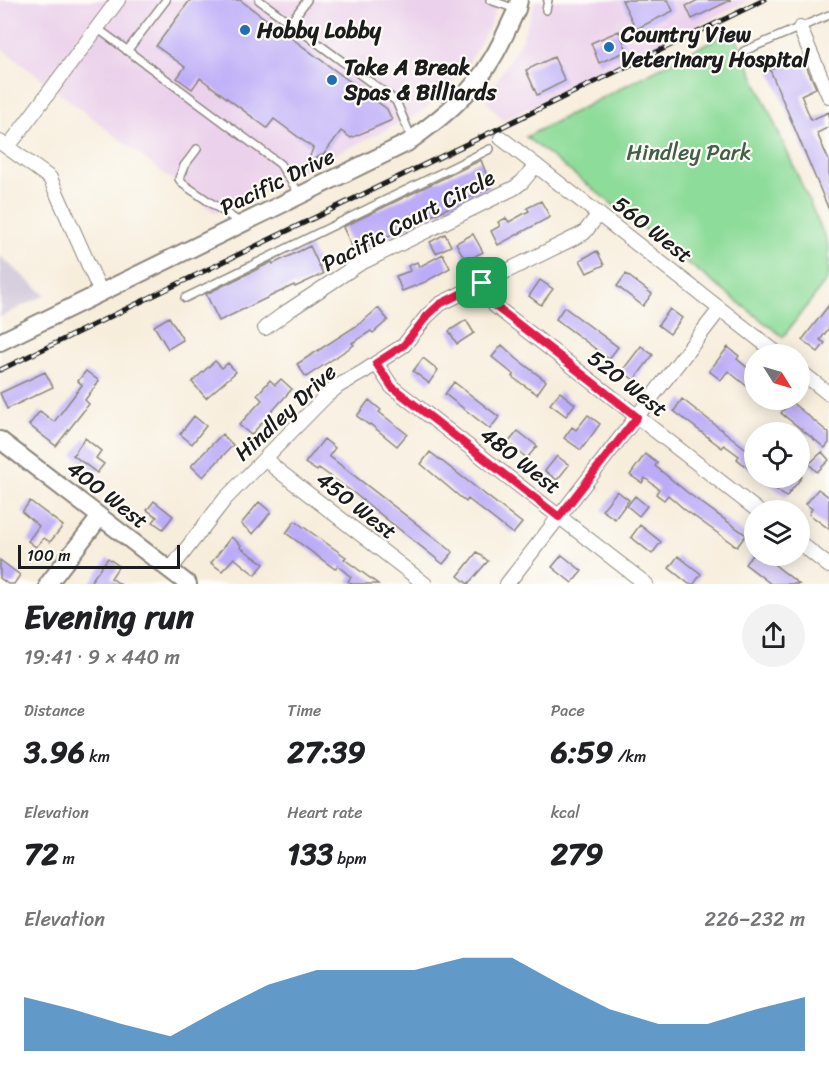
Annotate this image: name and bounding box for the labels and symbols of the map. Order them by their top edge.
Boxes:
place label: Hobby Lobby [256,11,382,50]
place label: Country View Veterinary Hospital [620,15,810,79]
marker: Hobby Lobby [238,23,252,37]
marker: Country View Veterinary Hospital [602,40,616,54]
place label: Take A Break Spas & Billiards [343,48,497,112]
marker: Take A Break Spas & Billiards [325,73,339,87]
park label: Hindley Park [627,133,751,172]
street label: Pacific Drive [213,137,342,226]
street label: Pacific Court Circle [314,158,502,283]
street label: 560 West [604,185,702,274]
pin [456,257,507,308]
street label: 520 West [579,339,677,428]
north arrow [744,344,810,410]
street label: Hindley Drive [225,354,346,471]
street label: 480 West [471,416,570,505]
street label: 400 West [58,450,158,539]
street label: 450 West [307,461,406,550]
scale bar [18,542,180,570]

